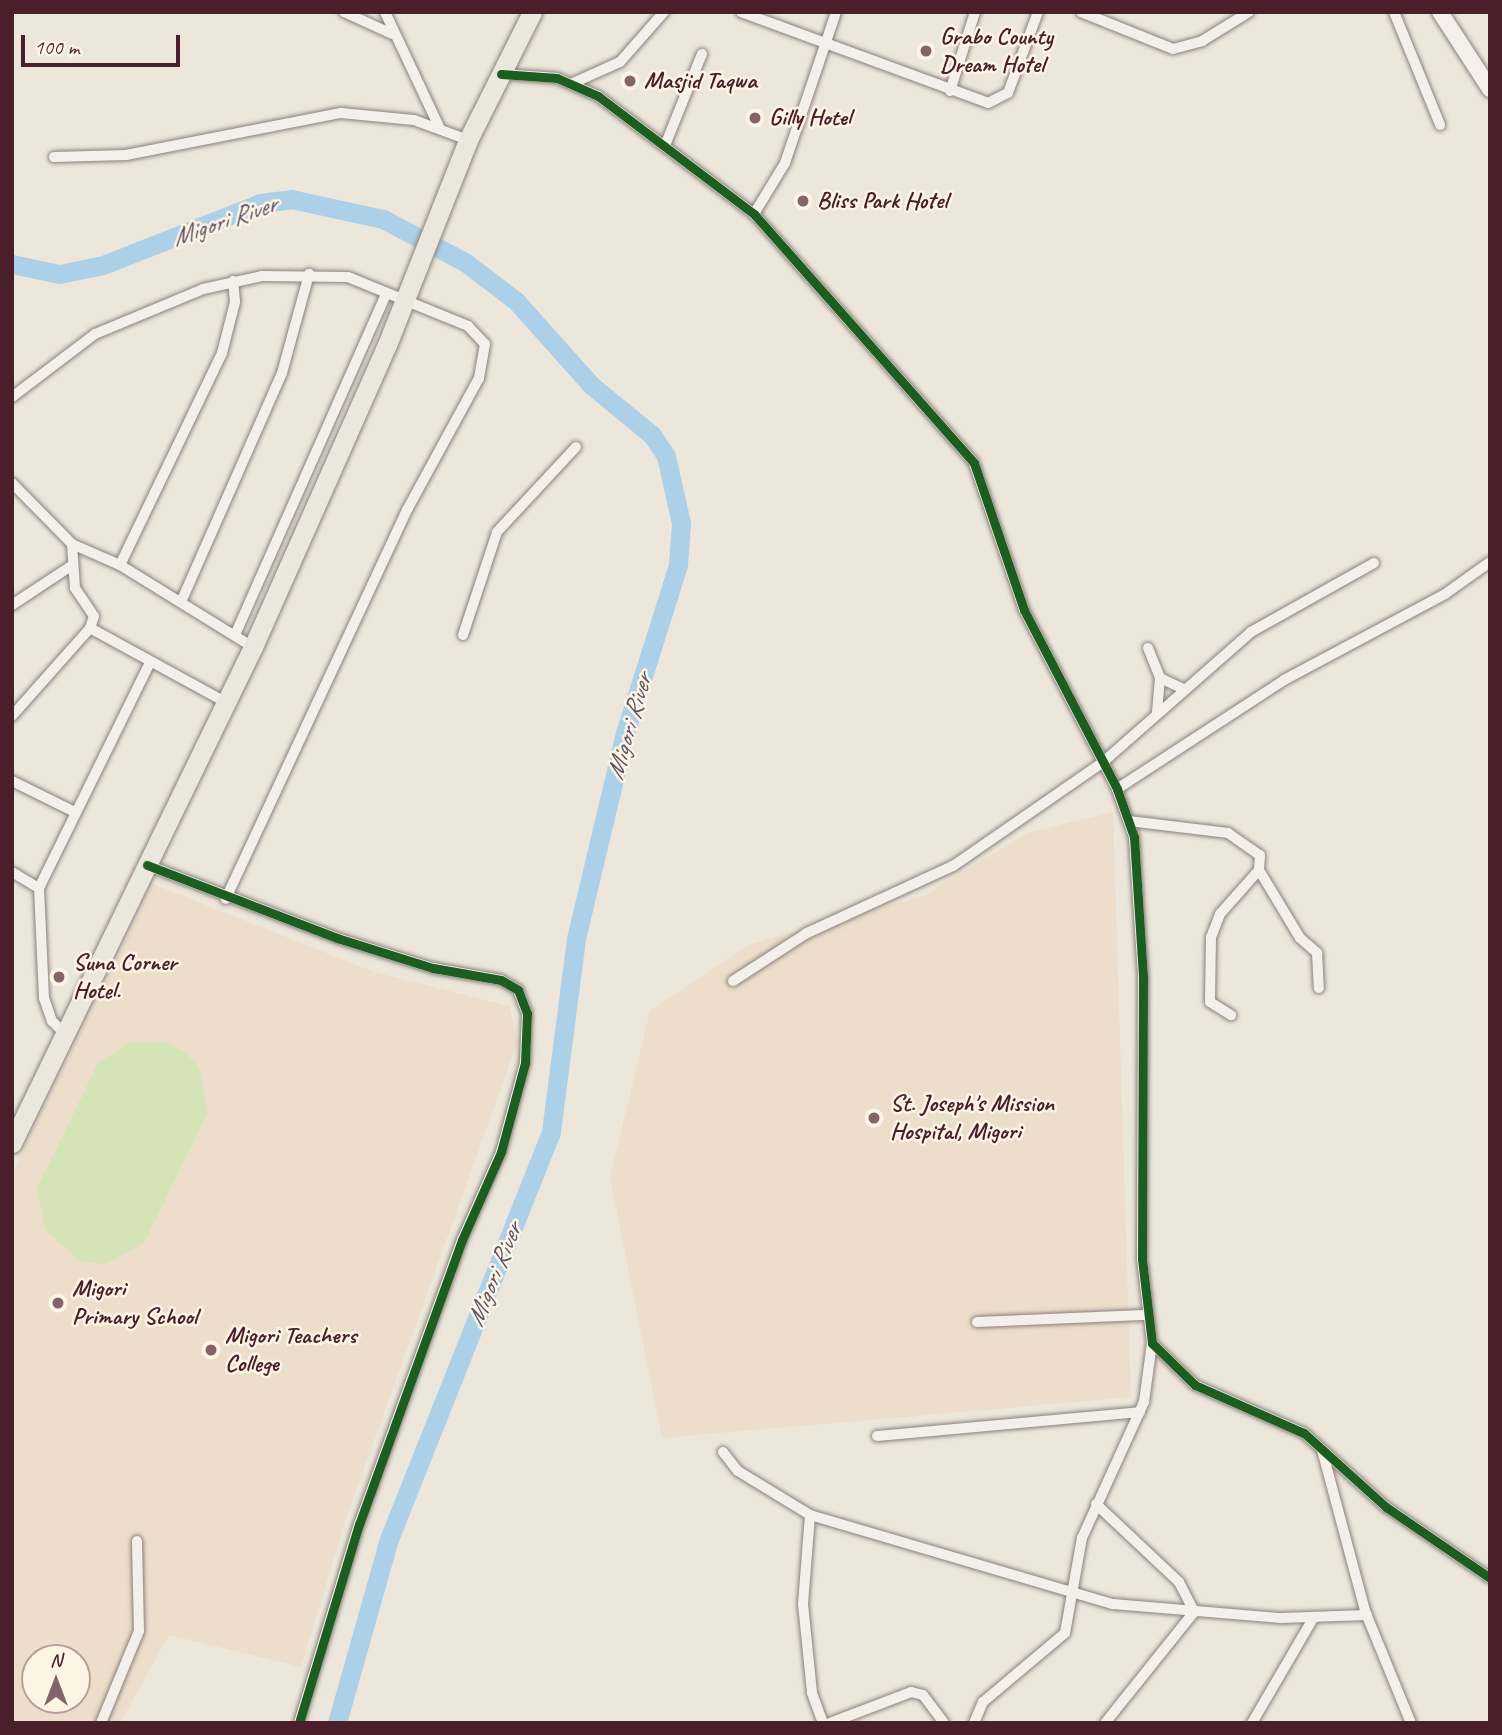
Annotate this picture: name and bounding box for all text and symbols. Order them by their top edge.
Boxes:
scale bar [24,21,184,65]
place label: Grabo County Dream Hotel [940,23,1052,79]
text: 100 m [34,34,79,60]
marker: Grabo County Dream Hotel [918,43,934,59]
place label: Masjid Taqwa [644,67,757,95]
marker: Masjid Taqwa [622,73,638,89]
place label: Gilly Hotel [769,104,851,132]
marker: Gilly Hotel [747,110,763,126]
place label: Bliss Park Hotel [817,187,948,215]
water label: Migori River [168,189,280,253]
marker: Bliss Park Hotel [795,193,811,209]
water label: Migori River [599,671,659,783]
place label: Suna Corner Hotel. [73,949,176,1005]
marker: Suna Corner Hotel. [51,969,67,985]
place label: St. Joseph's Mission Hospital, Migori [890,1090,1054,1146]
marker: St. Joseph's Mission Hospital, Migori [864,1108,884,1128]
water label: Migori River [459,1219,529,1331]
place label: Migori Primary School [72,1275,197,1331]
marker: Migori Primary School [50,1295,66,1311]
place label: Migori Teachers College [225,1322,356,1378]
marker: Migori Teachers College [203,1342,219,1358]
north arrow [21,1644,91,1714]
text: N [50,1648,62,1672]

